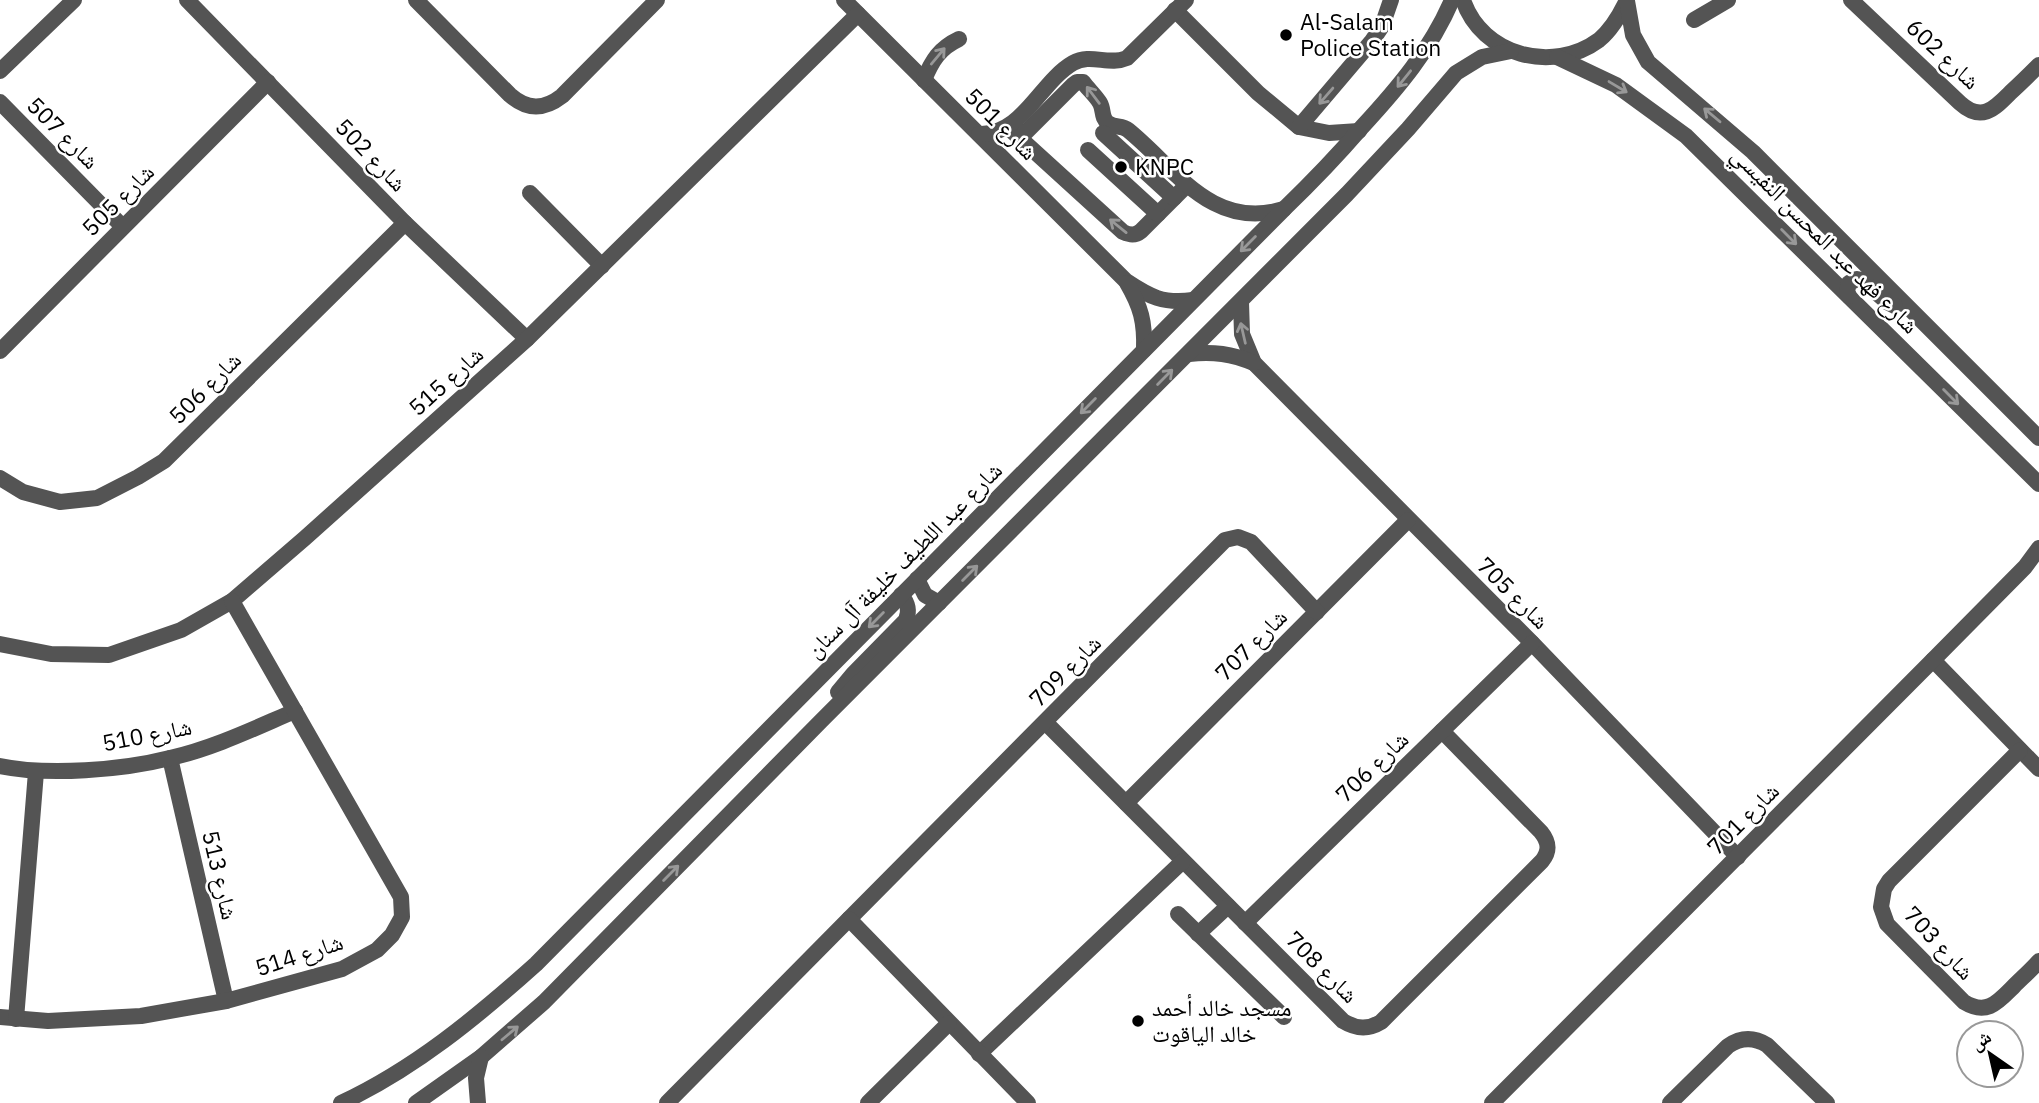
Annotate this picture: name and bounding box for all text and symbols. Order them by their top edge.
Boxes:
place label: Al-Salam Police Station [1300,6,1441,62]
street label: شارع 602 [1900,11,1987,96]
marker: Al-Salam Police Station [1278,27,1294,43]
one-way arrow [930,47,946,65]
one-way arrow [1396,69,1412,87]
street label: شارع 501 [958,81,1044,167]
one-way arrow [1608,81,1628,95]
one-way arrow [1318,86,1334,104]
one-way arrow [1086,87,1101,105]
street label: شارع 507 [20,90,106,176]
one-way arrow [1703,107,1721,123]
street label: شارع 502 [329,111,414,198]
street label: شارع فهد عبد المحسن النفيسي [1722,139,1926,343]
place label: KNPC [1135,151,1194,181]
street label: شارع 505 [75,157,161,243]
marker: KNPC [1113,159,1129,175]
one-way arrow [1109,219,1127,234]
one-way arrow [1780,228,1797,245]
one-way arrow [1240,236,1257,253]
one-way arrow [1236,322,1250,345]
street label: شارع 515 [402,339,490,422]
street label: شارع 506 [162,345,248,431]
one-way arrow [1157,369,1174,386]
one-way arrow [1942,388,1959,405]
one-way arrow [1080,398,1097,415]
street label: شارع عبد اللطيف خليفة آل سنان [799,455,1009,665]
street label: شارع 705 [1470,550,1556,636]
one-way arrow [961,564,978,581]
street label: شارع 707 [1208,602,1294,688]
one-way arrow [868,611,885,628]
street label: شارع 709 [1022,628,1108,714]
street label: شارع 510 [99,711,194,758]
street label: شارع 706 [1328,724,1415,809]
street label: شارع 701 [1700,776,1786,862]
street label: شارع 513 [195,827,246,922]
one-way arrow [663,865,680,882]
street label: شارع 703 [1897,899,1982,986]
street label: شارع 708 [1279,924,1365,1010]
street label: شارع 514 [251,926,347,983]
place label: مسجد خالد أحمد خالد الياقوت [1152,992,1292,1048]
marker: مسجد خالد أحمد خالد الياقوت [1130,1013,1146,1029]
north arrow [1955,1019,2025,1089]
text: ش [1965,1024,1996,1055]
one-way arrow [501,1025,519,1041]

